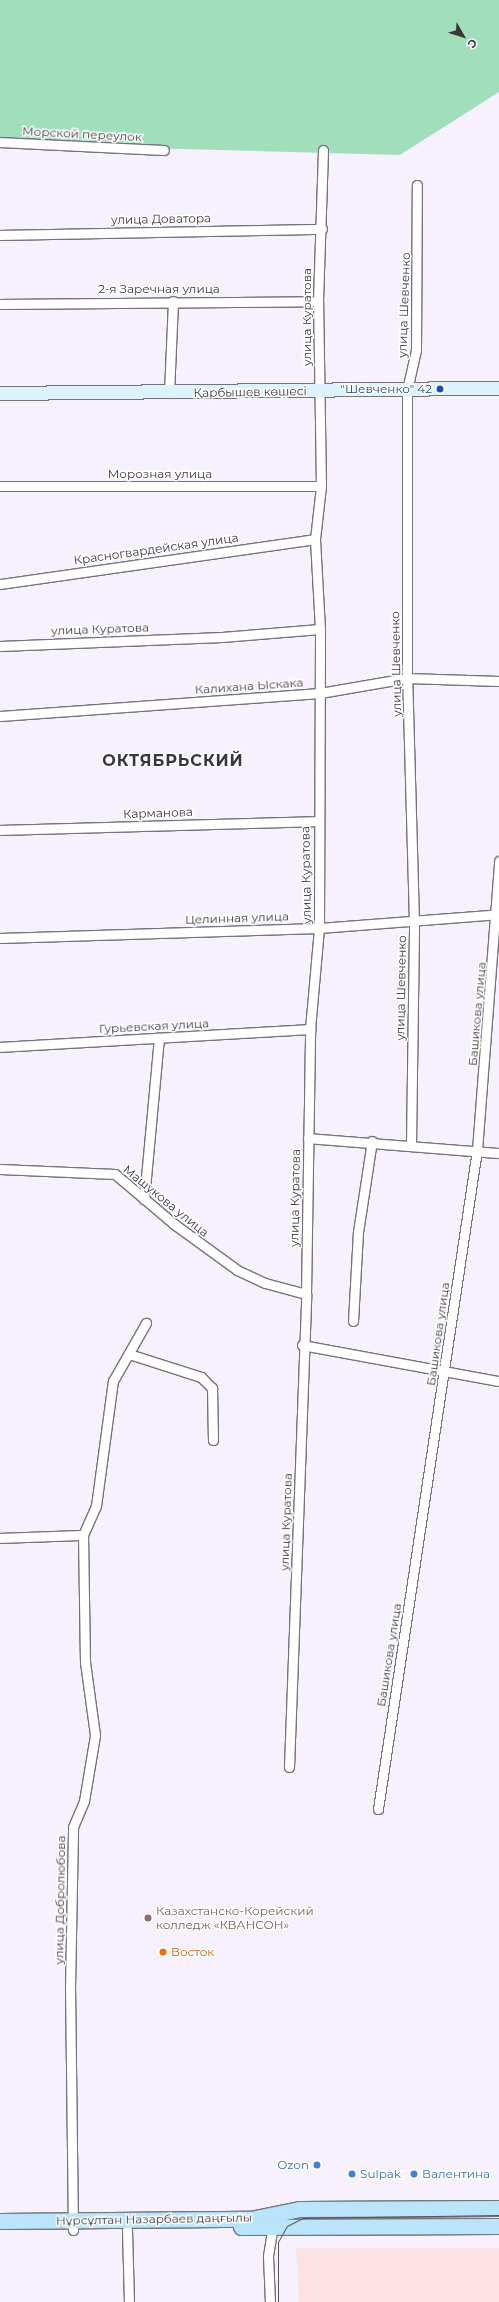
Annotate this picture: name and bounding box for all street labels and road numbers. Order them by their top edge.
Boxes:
street label: Морской переулок [22,124,142,144]
street label: улица Доватора [111,211,211,227]
street label: улица Шевченко [395,252,413,358]
street label: улица Куратова [300,268,314,366]
street label: 2-я Заречная улица [98,282,220,296]
street label: Қарбышев көшесі [193,384,307,400]
street label: Морозная улица [108,467,212,481]
street label: Красногвардейская улица [73,530,239,568]
street label: улица Шевченко [388,611,404,717]
street label: улица Куратова [51,620,149,638]
street label: Калихана Ыскака [194,675,304,697]
street label: Карманова [123,805,193,821]
street label: улица Куратова [298,826,314,924]
street label: Целинная улица [185,909,289,927]
street label: улица Шевченко [393,935,409,1041]
street label: Башикова улица [465,961,489,1067]
street label: Гурьевская улица [99,1016,209,1036]
street label: улица Куратова [287,1149,303,1247]
street label: Машукова улица [120,1162,212,1240]
street label: Башикова улица [424,1281,452,1387]
street label: улица Куратова [277,1473,295,1571]
street label: Башикова улица [374,1602,404,1708]
street label: улица Добролюбова [52,1835,68,1965]
street label: Нұрсұлтан Назарбаев даңғылы [56,2210,252,2228]

